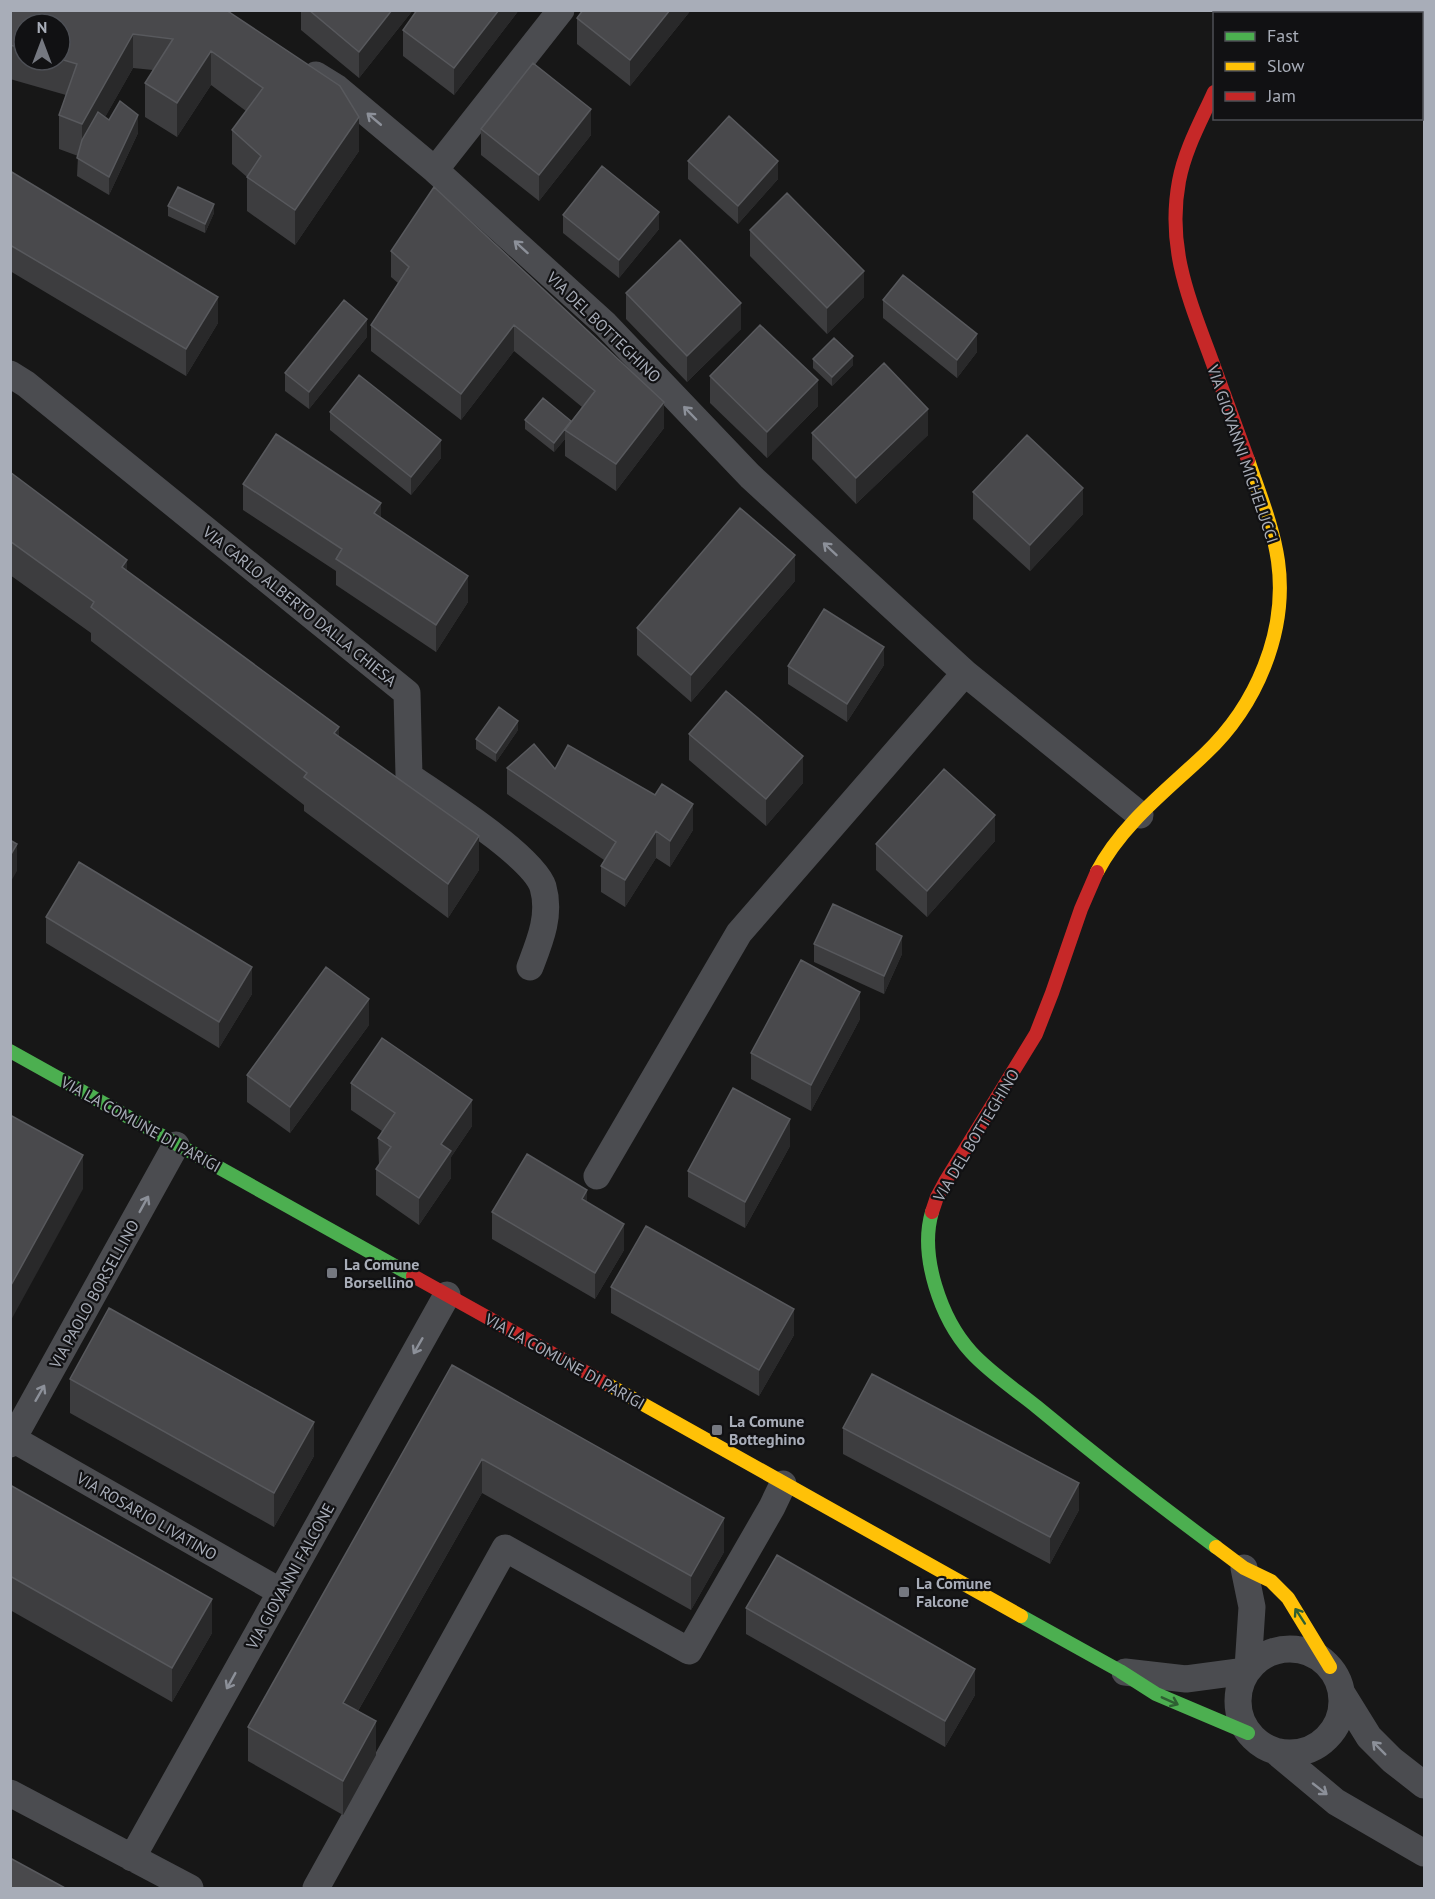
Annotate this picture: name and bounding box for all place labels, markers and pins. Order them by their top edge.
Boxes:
place label: La Comune Borsellino [344,1254,419,1292]
marker: La Comune Borsellino [325,1266,339,1280]
place label: La Comune Botteghino [729,1411,805,1449]
marker: La Comune Botteghino [710,1423,724,1437]
place label: La Comune Falcone [916,1573,991,1611]
marker: La Comune Falcone [897,1585,911,1599]

